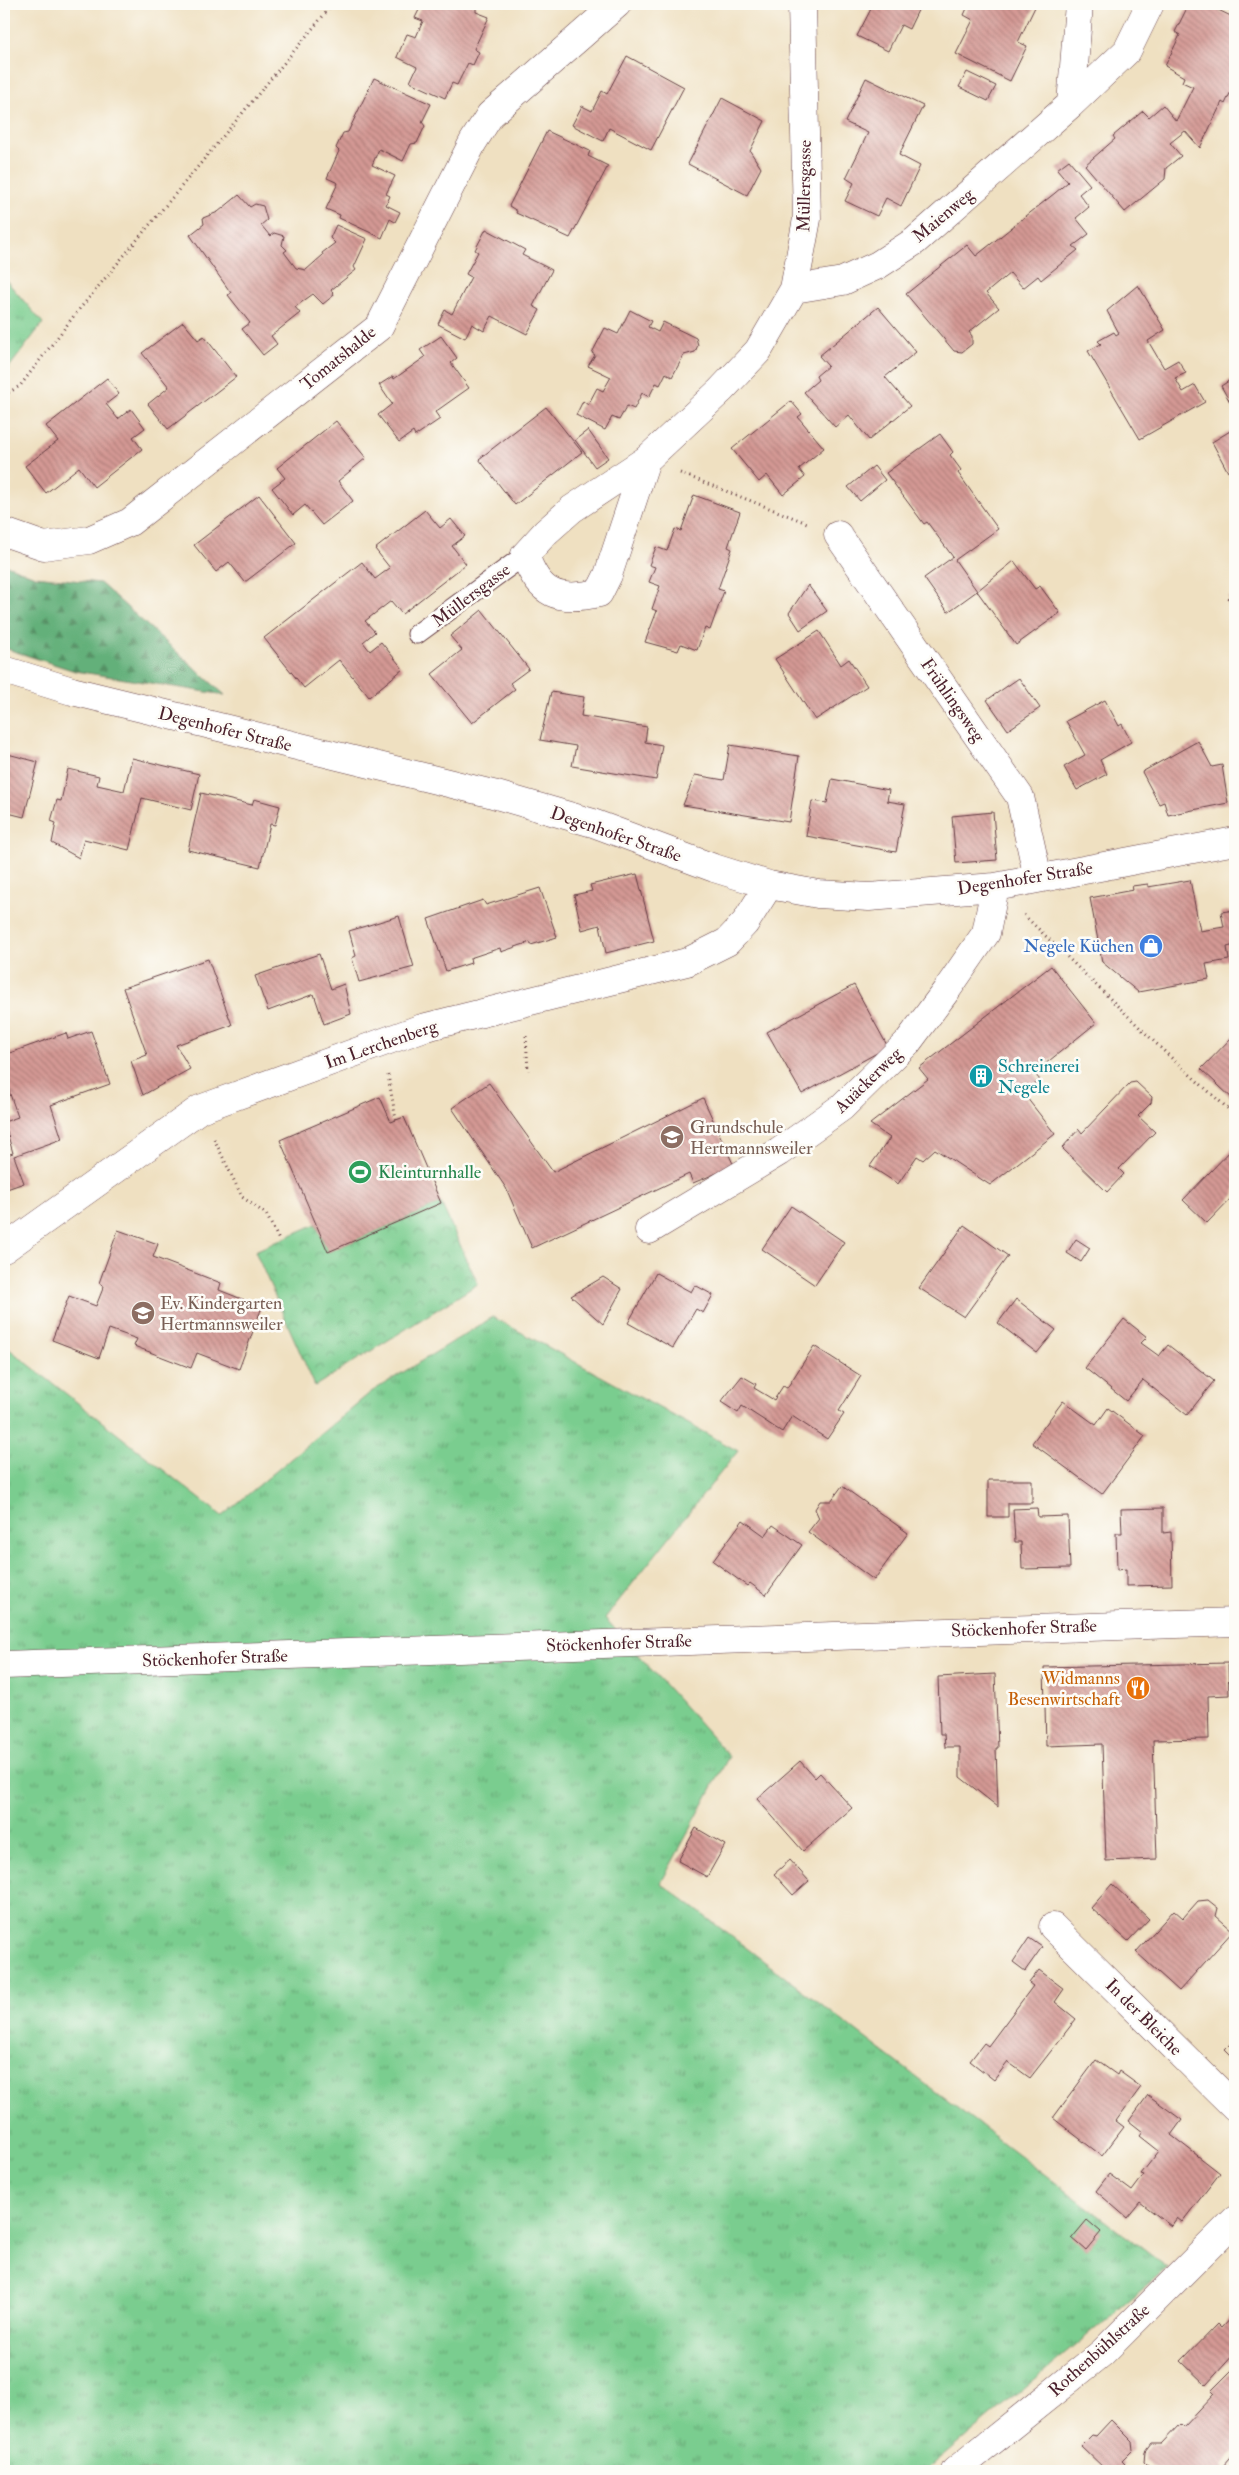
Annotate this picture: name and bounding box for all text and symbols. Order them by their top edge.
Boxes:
street label: Müllersgasse [792,139,817,232]
street label: Maienweg [908,182,980,248]
street label: Tomatshalde [296,321,381,396]
street label: Müllersgasse [428,558,515,632]
street label: Frühlingsweg [915,654,991,748]
street label: Degenhofer Straße [156,702,295,757]
street label: Degenhofer Straße [547,801,685,868]
street label: Degenhofer Straße [956,856,1095,901]
shop icon: Negele Küchen [1138,933,1164,959]
place label: Negele Küchen [1023,935,1134,958]
street label: Im Lerchenberg [322,1014,442,1074]
street label: Auäckerweg [829,1042,908,1119]
place label: Schreinerei Negele [998,1055,1080,1099]
building icon: Schreinerei Negele [968,1063,994,1089]
place label: Grundschule Hertmannsweiler [690,1116,813,1160]
school or university icon: Grundschule Hertmannsweiler [659,1124,685,1150]
sports icon: Kleinturnhalle [347,1159,373,1185]
place label: Kleinturnhalle [378,1161,482,1184]
place label: Ev. Kindergarten Hertmannsweiler [160,1292,283,1336]
school or university icon: Ev. Kindergarten Hertmannsweiler [130,1300,156,1326]
street label: Stöckenhofer Straße [951,1614,1098,1643]
street label: Stöckenhofer Straße [546,1629,693,1658]
street label: Stöckenhofer Straße [142,1644,289,1673]
place label: Widmanns Besenwirtschaft [1008,1667,1120,1711]
restaurant icon: Widmanns Besenwirtschaft [1125,1675,1151,1701]
street label: In der Bleiche [1100,1974,1187,2061]
street label: Rothenbühlstraße [1044,2298,1155,2402]

